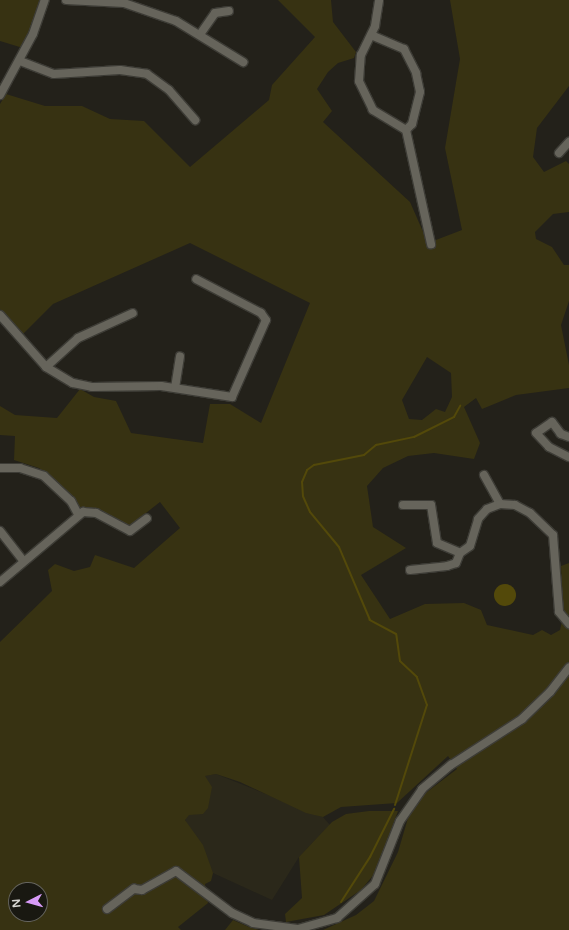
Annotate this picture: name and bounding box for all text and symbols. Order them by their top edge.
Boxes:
north arrow [8,882,48,922]
text: N [10,898,23,908]

